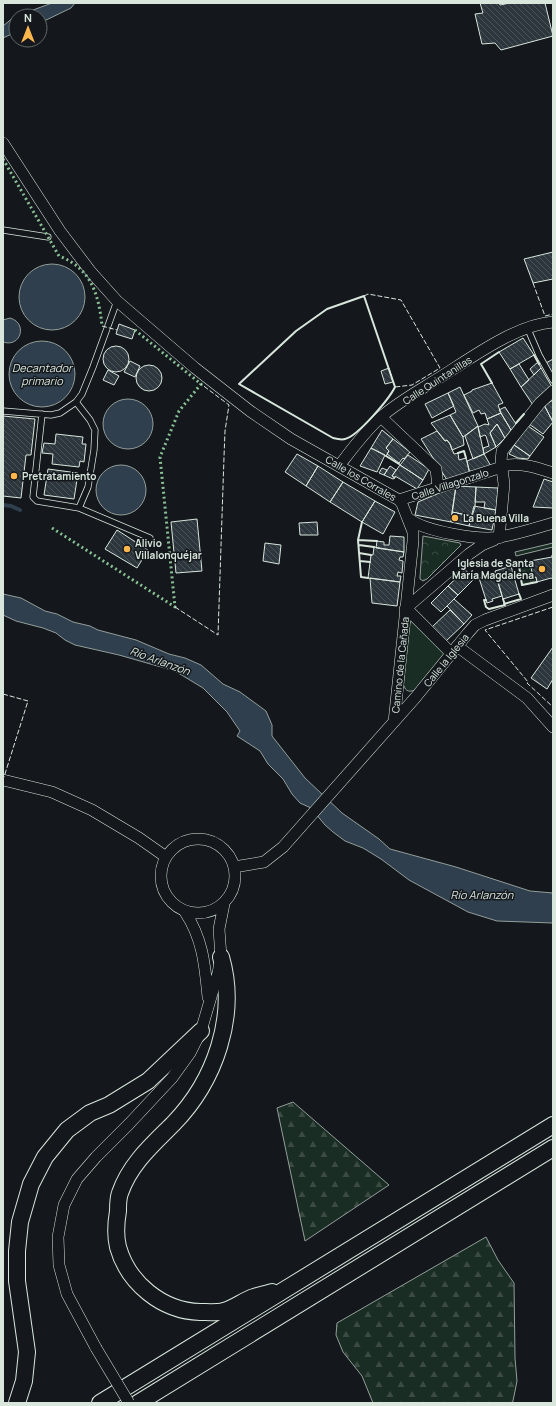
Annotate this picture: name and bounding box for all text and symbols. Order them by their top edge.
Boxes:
north arrow [8,8,48,48]
text: N [24,10,32,25]
street label: Calle Quintanillas [400,352,474,408]
water label: Decantador primario [12,360,74,388]
street label: Calle los Corrales [323,452,399,504]
street label: Calle Villagonzalo [410,465,490,503]
place label: Pretratamiento [22,469,97,483]
marker: Pretratamiento [9,471,19,481]
place label: La Buena Villa [463,511,529,525]
marker: La Buena Villa [450,513,460,523]
place label: Alivio Villalonquéjar [135,536,202,562]
marker: Alivio Villalonquéjar [122,544,132,554]
place label: Iglesia de Santa María Magdalena [452,556,534,582]
marker: Iglesia de Santa María Magdalena [537,564,547,574]
street label: Camino de la Cañada [388,616,412,714]
street label: Calle la Iglesia [420,630,472,690]
water label: Río Arlanzón [128,643,193,678]
water label: Río Arlanzón [451,887,514,902]

